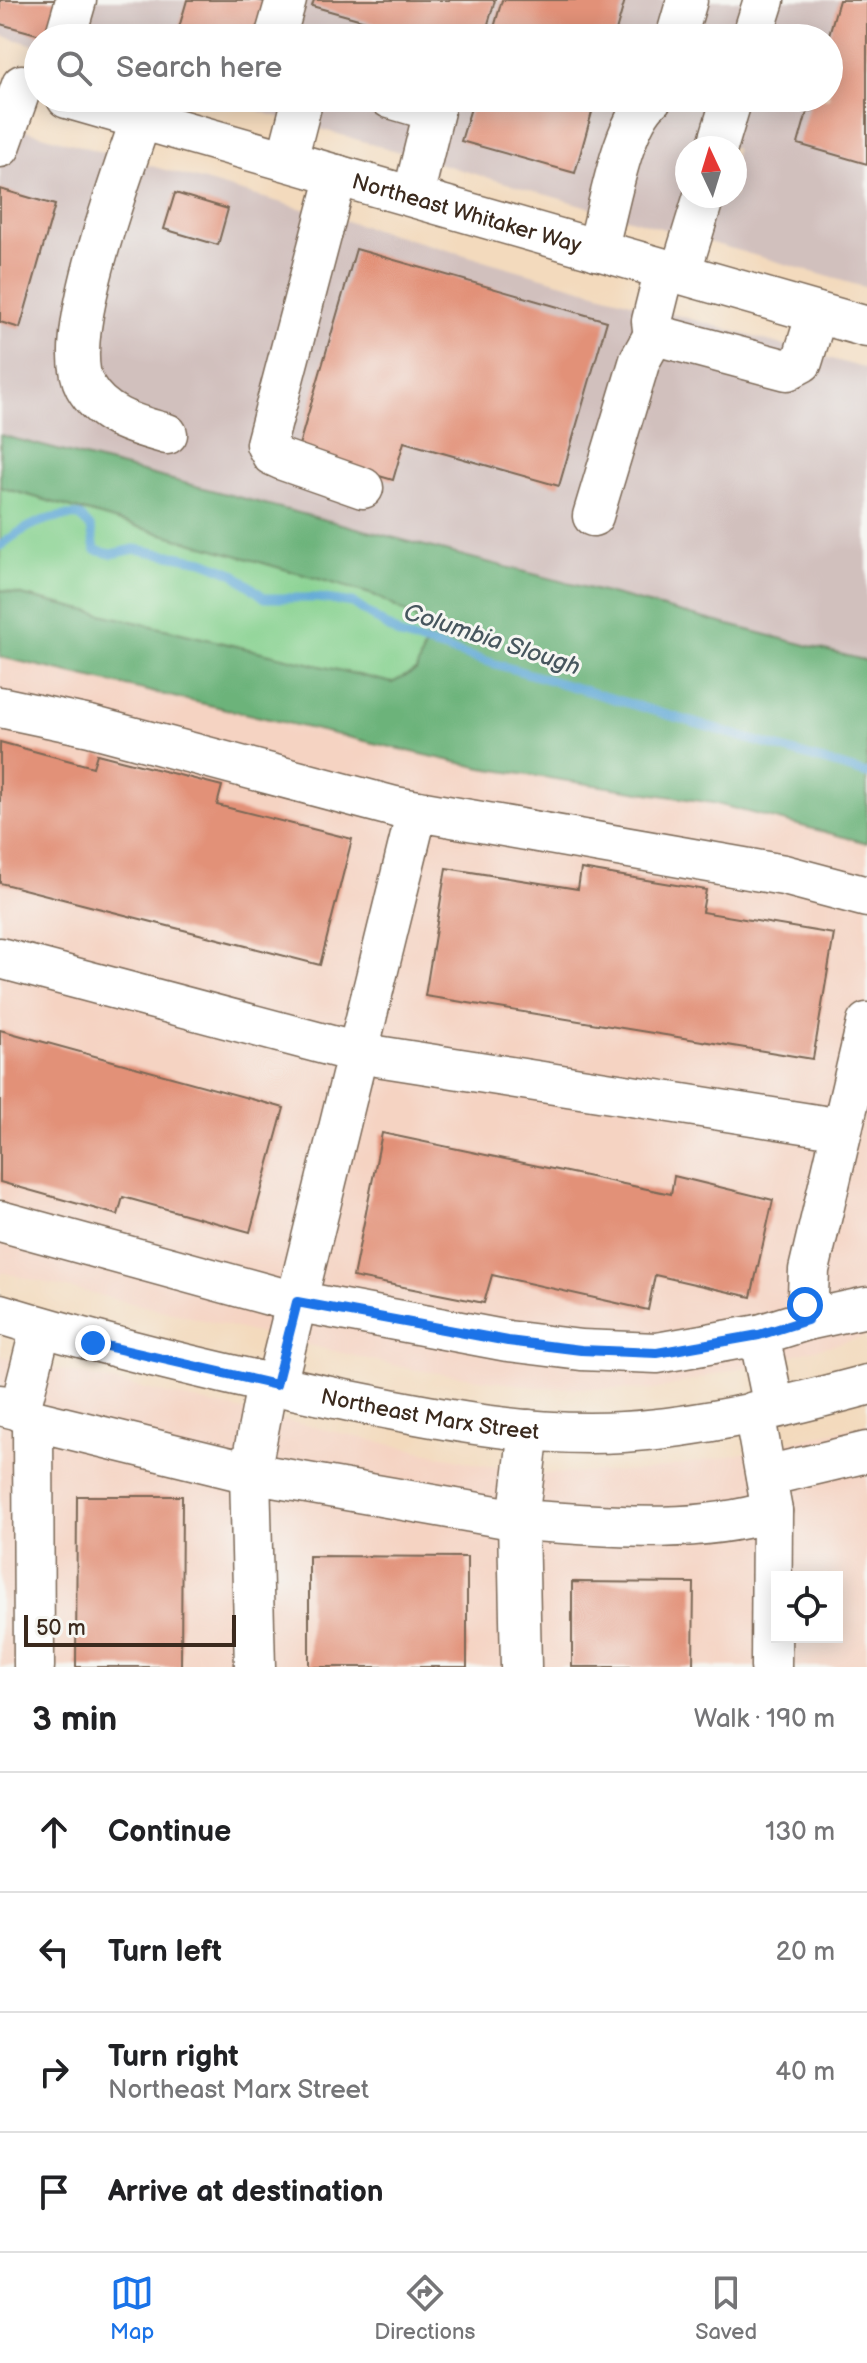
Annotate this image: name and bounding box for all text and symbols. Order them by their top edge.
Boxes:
search box [24,24,843,112]
icon: search [52,46,96,90]
text: Search here [116,50,282,86]
north arrow [675,136,747,208]
street label: Northeast Whitaker Way [349,168,584,260]
water label: Columbia Slough [400,597,584,682]
route start [787,1287,823,1323]
route end [75,1325,111,1361]
street label: Northeast Marx Street [318,1383,540,1446]
map controls [771,1571,843,1643]
button: locate [771,1571,843,1643]
scale bar [24,1611,236,1647]
text: 50 m [36,1615,86,1642]
text: 3 min [32,1699,117,1740]
text: Walk · 190 m [694,1704,835,1735]
icon: ahead [32,1810,76,1854]
text: Continue [108,1814,231,1850]
text: 130 m [765,1817,835,1848]
icon: left [32,1930,76,1974]
text: Turn left [108,1934,222,1970]
text: 20 m [776,1937,835,1968]
text: Turn right [108,2039,239,2075]
icon: right [32,2050,76,2094]
text: 40 m [775,2057,835,2088]
text: Northeast Marx Street [108,2075,369,2106]
icon: arrive [32,2170,76,2214]
text: Arrive at destination [108,2174,384,2210]
tab: Map [110,2271,154,2346]
tab: Directions [374,2271,475,2346]
tab: Saved [695,2271,757,2346]

